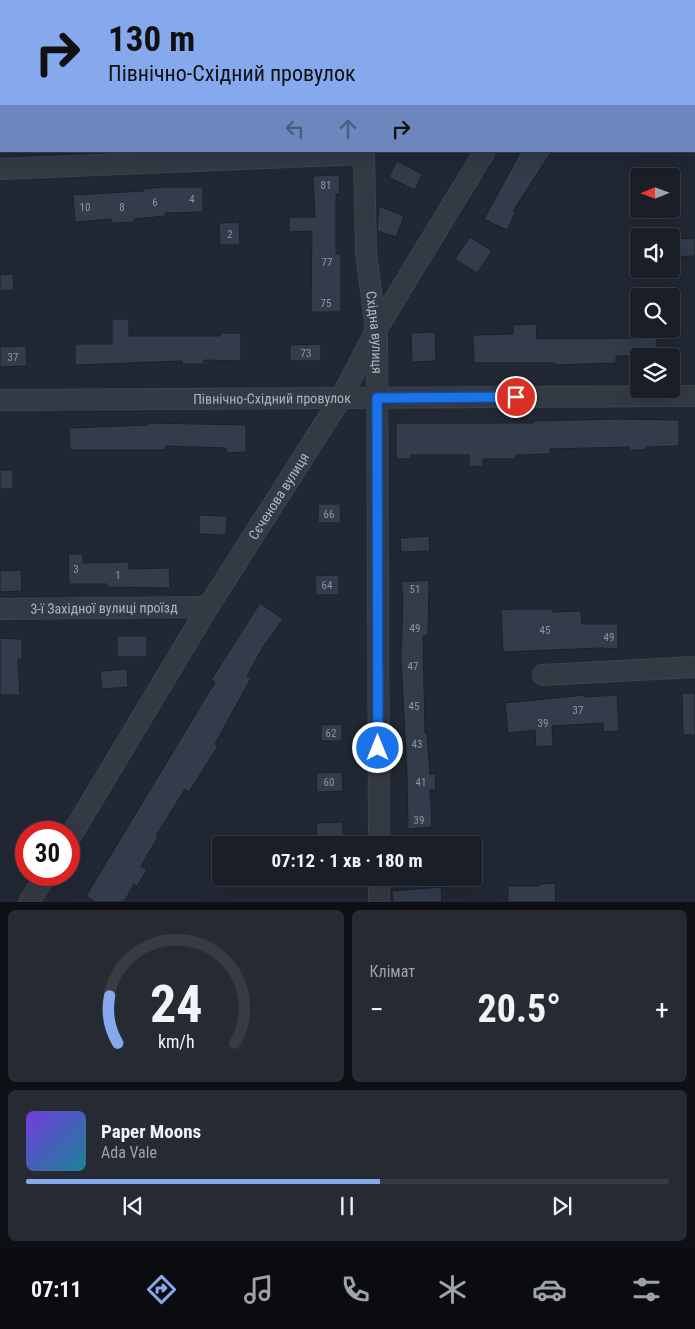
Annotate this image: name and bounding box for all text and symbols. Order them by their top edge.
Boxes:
text: 130 m [108,19,195,60]
icon: right [25,20,90,85]
text: Північно-Східний провулок [108,61,356,86]
icon: left [281,115,309,143]
icon: ahead [334,115,362,143]
icon: right [387,115,415,143]
north arrow [630,168,680,218]
map controls [630,168,680,398]
house number: 81 [321,179,331,192]
house number: 4 [189,193,195,206]
house number: 6 [152,196,158,209]
house number: 10 [80,201,90,214]
house number: 8 [119,201,125,214]
house number: 2 [227,228,233,241]
button: sound [630,228,680,278]
house number: 77 [322,256,332,269]
button: search [630,288,680,338]
street label: Східна вулиця [363,290,385,374]
house number: 75 [321,297,331,310]
house number: 73 [301,347,311,360]
button: layers [630,348,680,398]
house number: 37 [8,351,18,364]
pin [495,376,537,418]
icon: arrive [502,383,530,411]
street label: Північно-Східний провулок [193,390,351,407]
street label: Сєченова вулиця [245,450,312,543]
house number: 66 [324,508,334,521]
house number: 3 [73,563,79,576]
house number: 1 [115,569,121,582]
house number: 64 [322,579,333,592]
house number: 51 [410,583,420,596]
street label: 3-ї Західної вулиці проїзд [30,599,178,617]
house number: 49 [410,622,420,635]
house number: 45 [540,624,550,637]
house number: 49 [604,631,614,644]
house number: 47 [408,660,418,673]
house number: 45 [409,700,419,713]
house number: 37 [573,704,583,717]
house number: 39 [538,717,548,730]
position arrow [351,721,403,773]
house number: 62 [326,727,336,740]
house number: 43 [412,738,422,751]
house number: 60 [324,776,334,789]
house number: 41 [416,776,426,789]
house number: 39 [414,814,424,827]
speed limit sign: 30 [15,821,80,886]
text: 07:12 · 1 хв · 180 m [271,849,423,872]
text: Клімат [370,962,415,981]
text: 24 [149,974,202,1035]
text: 20.5° [478,987,561,1031]
text: − [370,993,384,1026]
text: + [655,993,669,1026]
text: km/h [157,1031,194,1052]
text: Paper Moons [101,1120,201,1143]
text: Ada Vale [101,1143,157,1162]
icon: previous [119,1192,147,1220]
icon: pause [333,1192,361,1220]
icon: next [548,1192,576,1220]
icon: directions [144,1272,179,1307]
icon: music [241,1272,276,1307]
icon: phone [338,1272,373,1307]
icon: climate [435,1272,470,1307]
icon: car [532,1272,567,1307]
icon: filters [629,1272,664,1307]
text: 07:11 [31,1277,82,1302]

